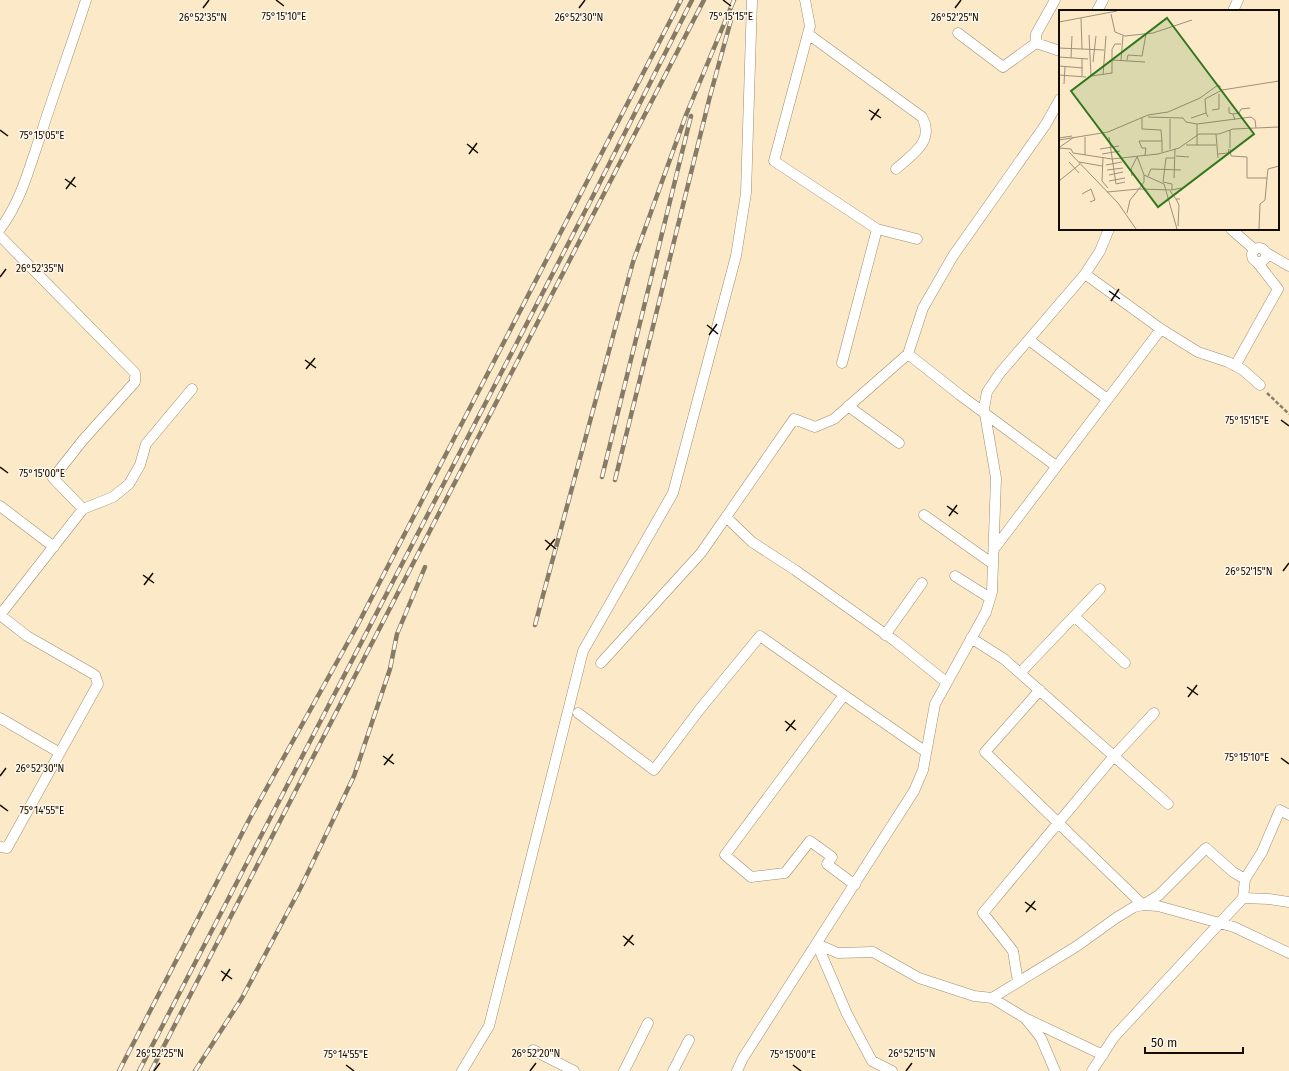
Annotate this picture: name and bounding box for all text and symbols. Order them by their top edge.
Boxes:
inset map [1059,10,1279,230]
text: 75°15'10"E [262,11,306,23]
text: 75°15'15"E [709,11,753,23]
text: 26°52'35"N [179,12,227,24]
text: 26°52'30"N [555,12,603,24]
text: 26°52'25"N [931,12,979,24]
text: 75°15'05"E [19,130,65,142]
text: 26°52'35"N [16,263,64,275]
text: 75°15'15"E [1225,415,1269,427]
text: 75°15'00"E [19,468,65,480]
text: 26°52'15"N [1225,566,1273,578]
text: 75°15'10"E [1225,752,1269,764]
text: 26°52'30"N [16,763,64,775]
text: 75°14'55"E [20,805,64,817]
scale bar [1145,1029,1243,1055]
text: 50 m [1151,1036,1177,1050]
text: 26°52'25"N [136,1048,184,1060]
text: 26°52'20"N [512,1048,560,1060]
text: 26°52'15"N [888,1048,936,1060]
text: 75°14'55"E [324,1049,368,1061]
text: 75°15'00"E [770,1049,816,1061]

